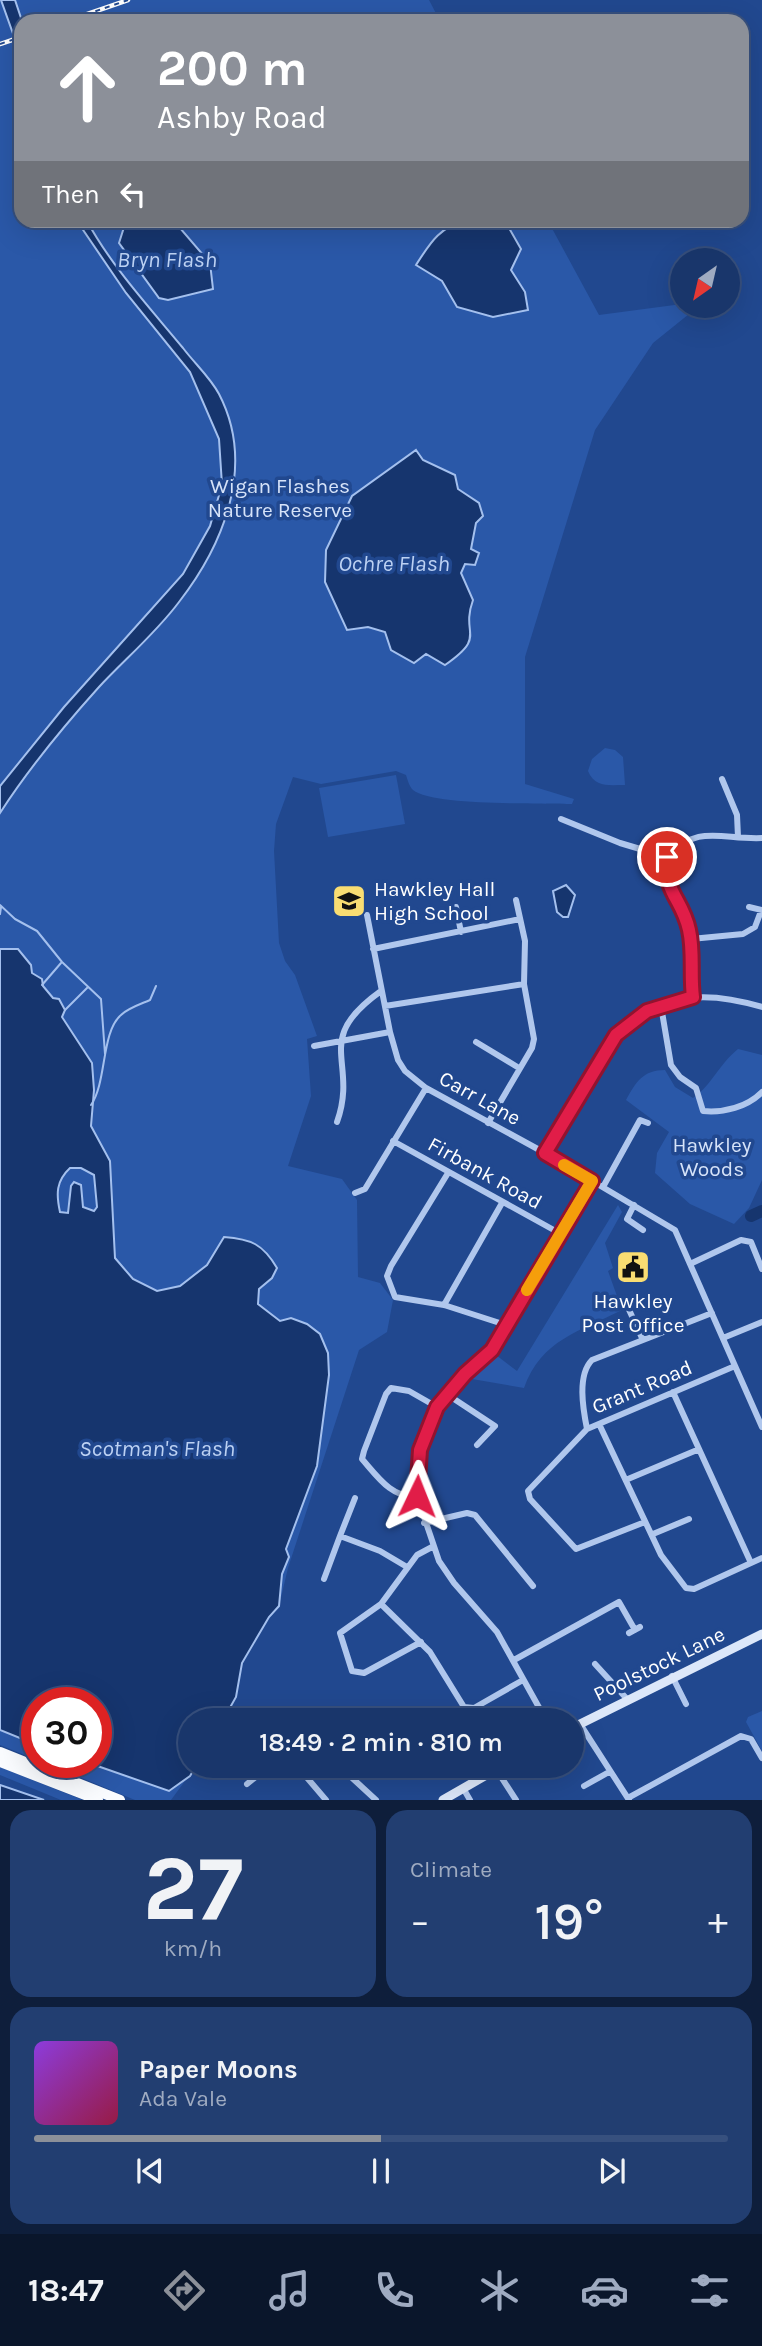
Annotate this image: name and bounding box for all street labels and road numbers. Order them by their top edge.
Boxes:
street label: Carr Lane [435,1066,525,1130]
street label: Firbank Road [424,1132,546,1214]
street label: Grant Road [588,1355,696,1419]
street label: Poolstock Lane [589,1622,729,1706]

